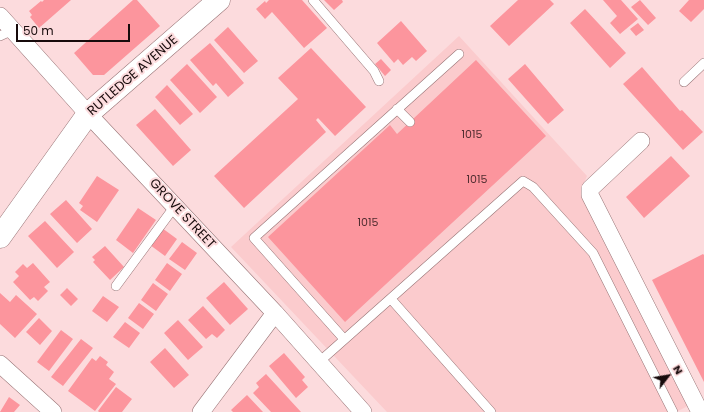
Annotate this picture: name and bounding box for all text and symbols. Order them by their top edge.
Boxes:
scale bar [18,16,132,42]
text: 50 m [23,22,54,39]
street label: RUTLEDGE AVENUE [85,33,181,119]
house number: 1015 [462,128,482,142]
house number: 1015 [467,173,487,187]
street label: GROVE STREET [146,176,218,252]
house number: 1015 [358,216,378,230]
north arrow [648,356,688,396]
text: N [669,362,687,377]

